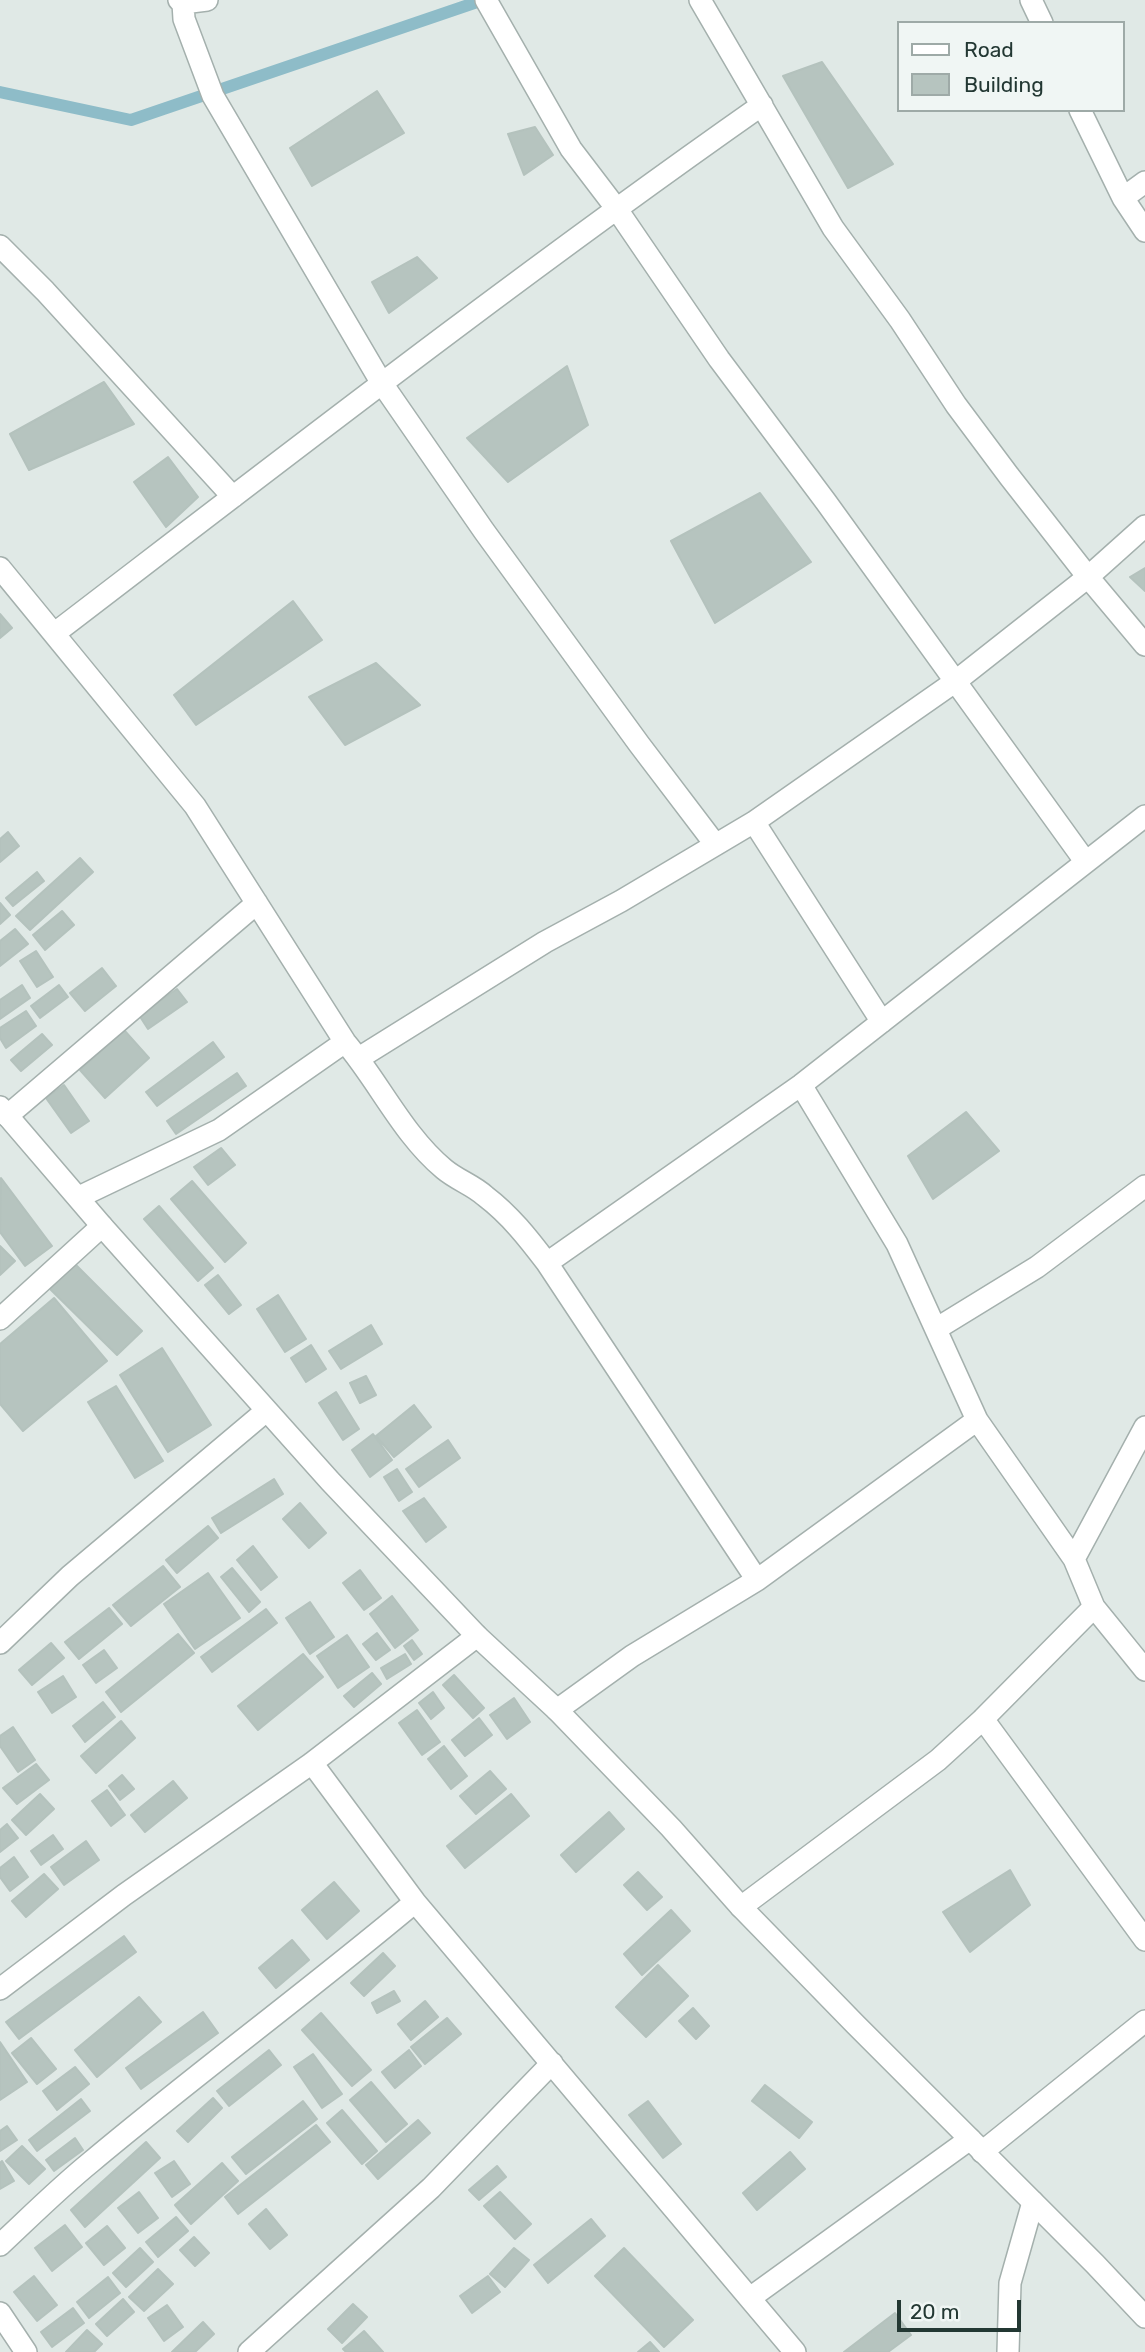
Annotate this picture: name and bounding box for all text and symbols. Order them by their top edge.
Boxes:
legend [897,21,1124,112]
text: Road [964,37,1014,62]
text: Building [964,72,1044,97]
scale bar [900,2286,1024,2330]
text: 20 m [910,2299,959,2324]

